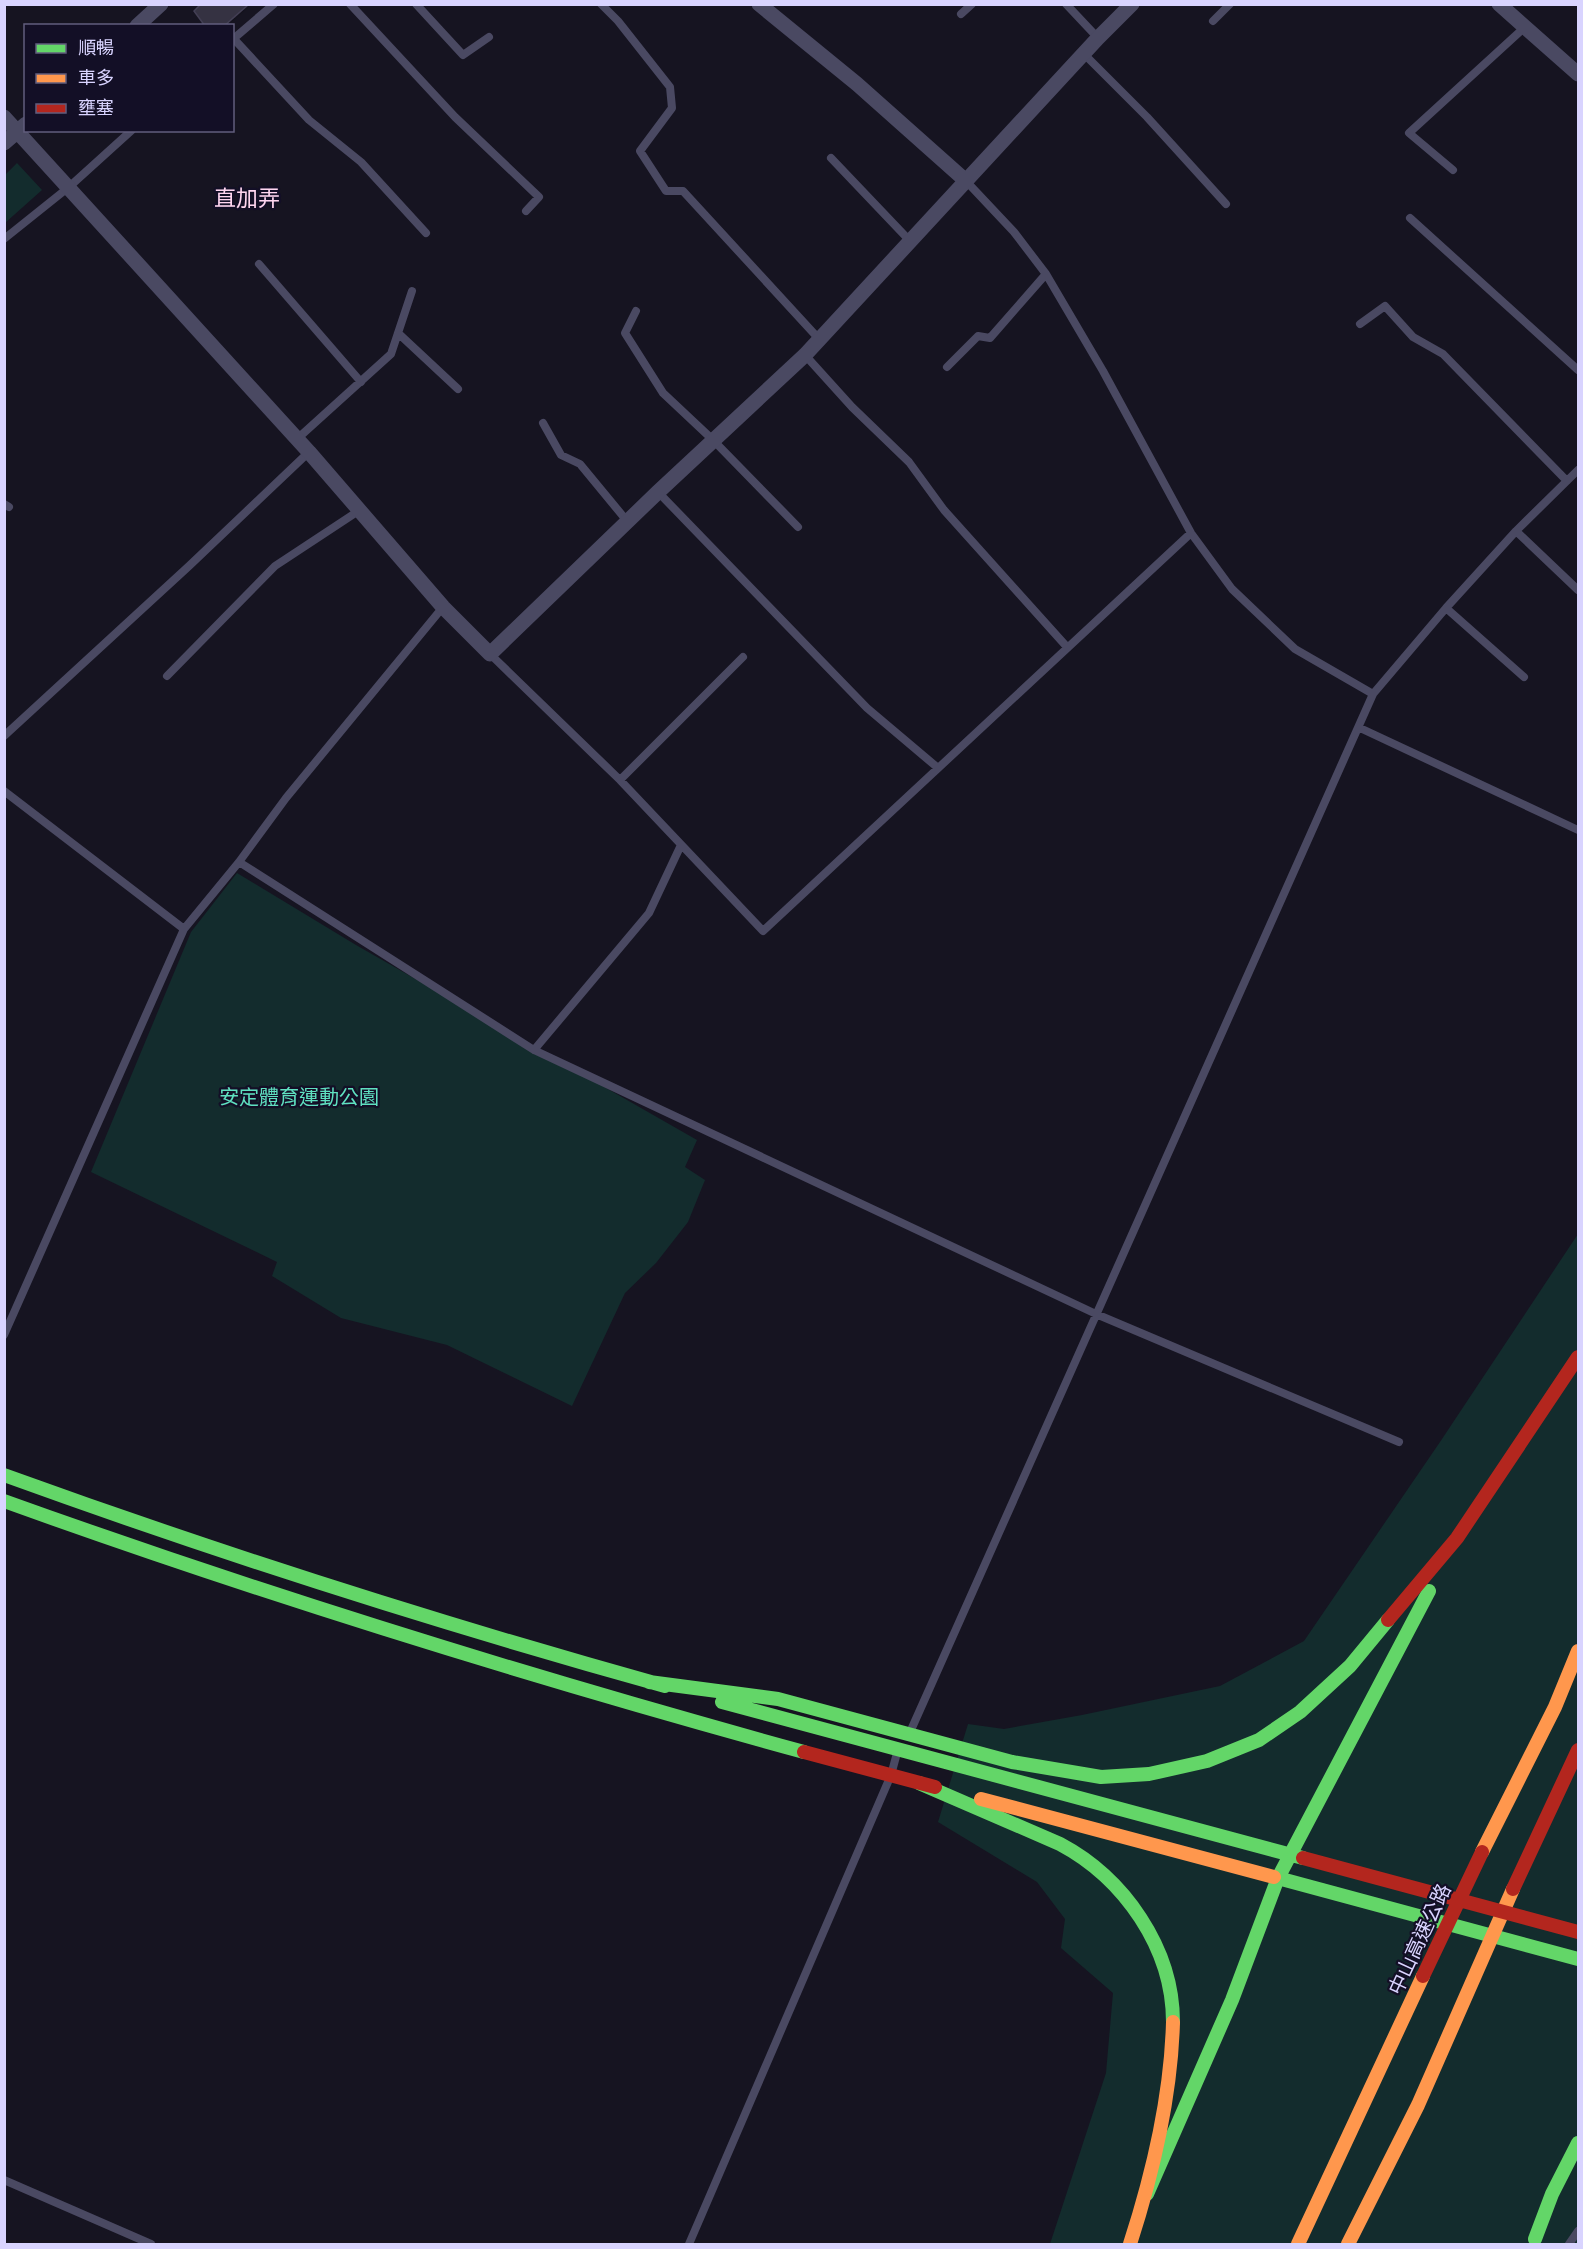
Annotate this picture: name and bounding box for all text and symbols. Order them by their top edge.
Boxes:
legend [24,24,234,132]
text: 順暢 [78,35,114,59]
text: 車多 [78,65,114,89]
text: 壅塞 [78,95,114,119]
district label: 直加弄 [214,182,280,212]
park label: 安定體育運動公園 [219,1083,379,1110]
street label: 中山高速公路 [1381,1879,1457,1999]

